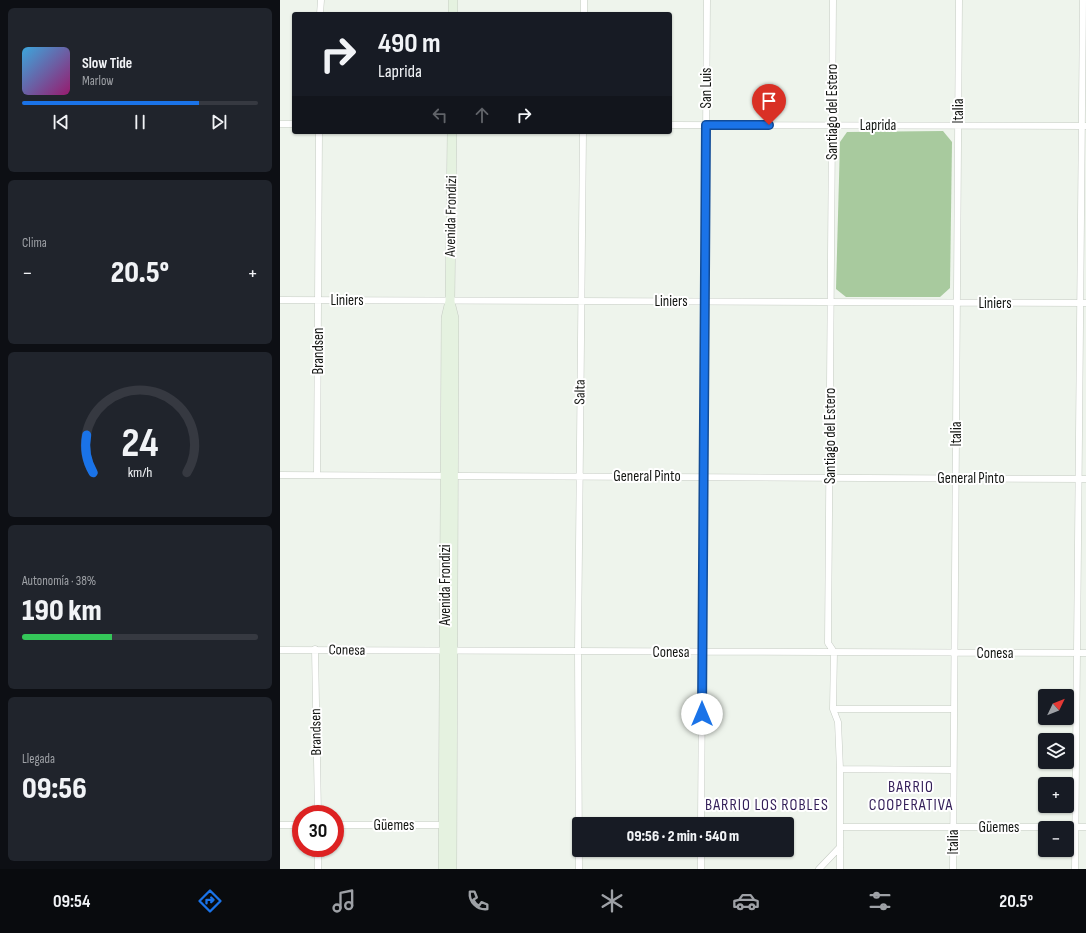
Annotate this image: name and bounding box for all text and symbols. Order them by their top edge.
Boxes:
text: 490 m [378,27,441,60]
icon: right [312,28,364,80]
text: Slow Tide [82,54,132,73]
text: Laprida [378,61,422,82]
street label: Santiago del Estero [823,64,842,160]
street label: San Luis [697,68,716,109]
text: Marlow [82,73,114,89]
pin [752,84,786,125]
icon: arrive [758,90,780,112]
street label: Italia [949,98,968,123]
icon: left [429,104,451,126]
icon: ahead [471,104,493,126]
icon: right [513,104,535,126]
icon: previous [50,111,72,133]
icon: pause [129,111,151,133]
icon: next [208,111,230,133]
street label: Laprida [860,116,897,135]
street label: Avenida Frondizi [441,175,461,258]
text: Clima [22,235,47,251]
text: 20.5° [111,255,169,291]
text: − [22,260,33,287]
text: + [247,260,258,287]
street label: Liniers [330,291,364,310]
street label: Liniers [654,292,688,311]
street label: Liniers [978,294,1012,313]
street label: Brandsen [309,327,328,375]
street label: Salta [570,379,590,405]
street label: Santiago del Estero [821,388,840,484]
text: 24 [121,418,159,467]
street label: Italia [947,421,966,446]
text: km/h [128,463,152,480]
street label: General Pinto [613,467,681,486]
street label: General Pinto [937,469,1005,488]
street label: Avenida Frondizi [436,544,455,627]
text: Autonomía · 38% [22,573,96,589]
text: 190 km [22,593,102,629]
street label: Conesa [328,640,366,660]
street label: Conesa [653,643,690,662]
street label: Conesa [977,644,1014,663]
north arrow [1038,689,1074,725]
map controls [1038,689,1074,857]
position arrow [681,693,723,735]
street label: Brandsen [306,708,326,756]
button: layers [1038,733,1074,769]
text: Llegada [22,751,55,767]
text: 09:56 [22,771,87,807]
button: + [1038,777,1074,813]
district label: BARRIO COOPERATIVA [869,778,953,815]
district label: BARRIO LOS ROBLES [705,796,829,815]
speed limit sign: 30 [292,805,344,857]
street label: Güemes [374,816,414,835]
street label: Güemes [979,818,1019,837]
button: − [1038,821,1074,857]
text: 09:56 · 2 min · 540 m [627,827,739,846]
street label: Italia [944,829,963,854]
icon: directions [196,887,224,915]
icon: music [330,887,358,915]
icon: phone [464,887,492,915]
icon: climate [598,887,626,915]
icon: car [732,887,760,915]
icon: filters [866,887,894,915]
text: 09:54 [53,891,90,912]
text: 20.5° [999,891,1033,912]

